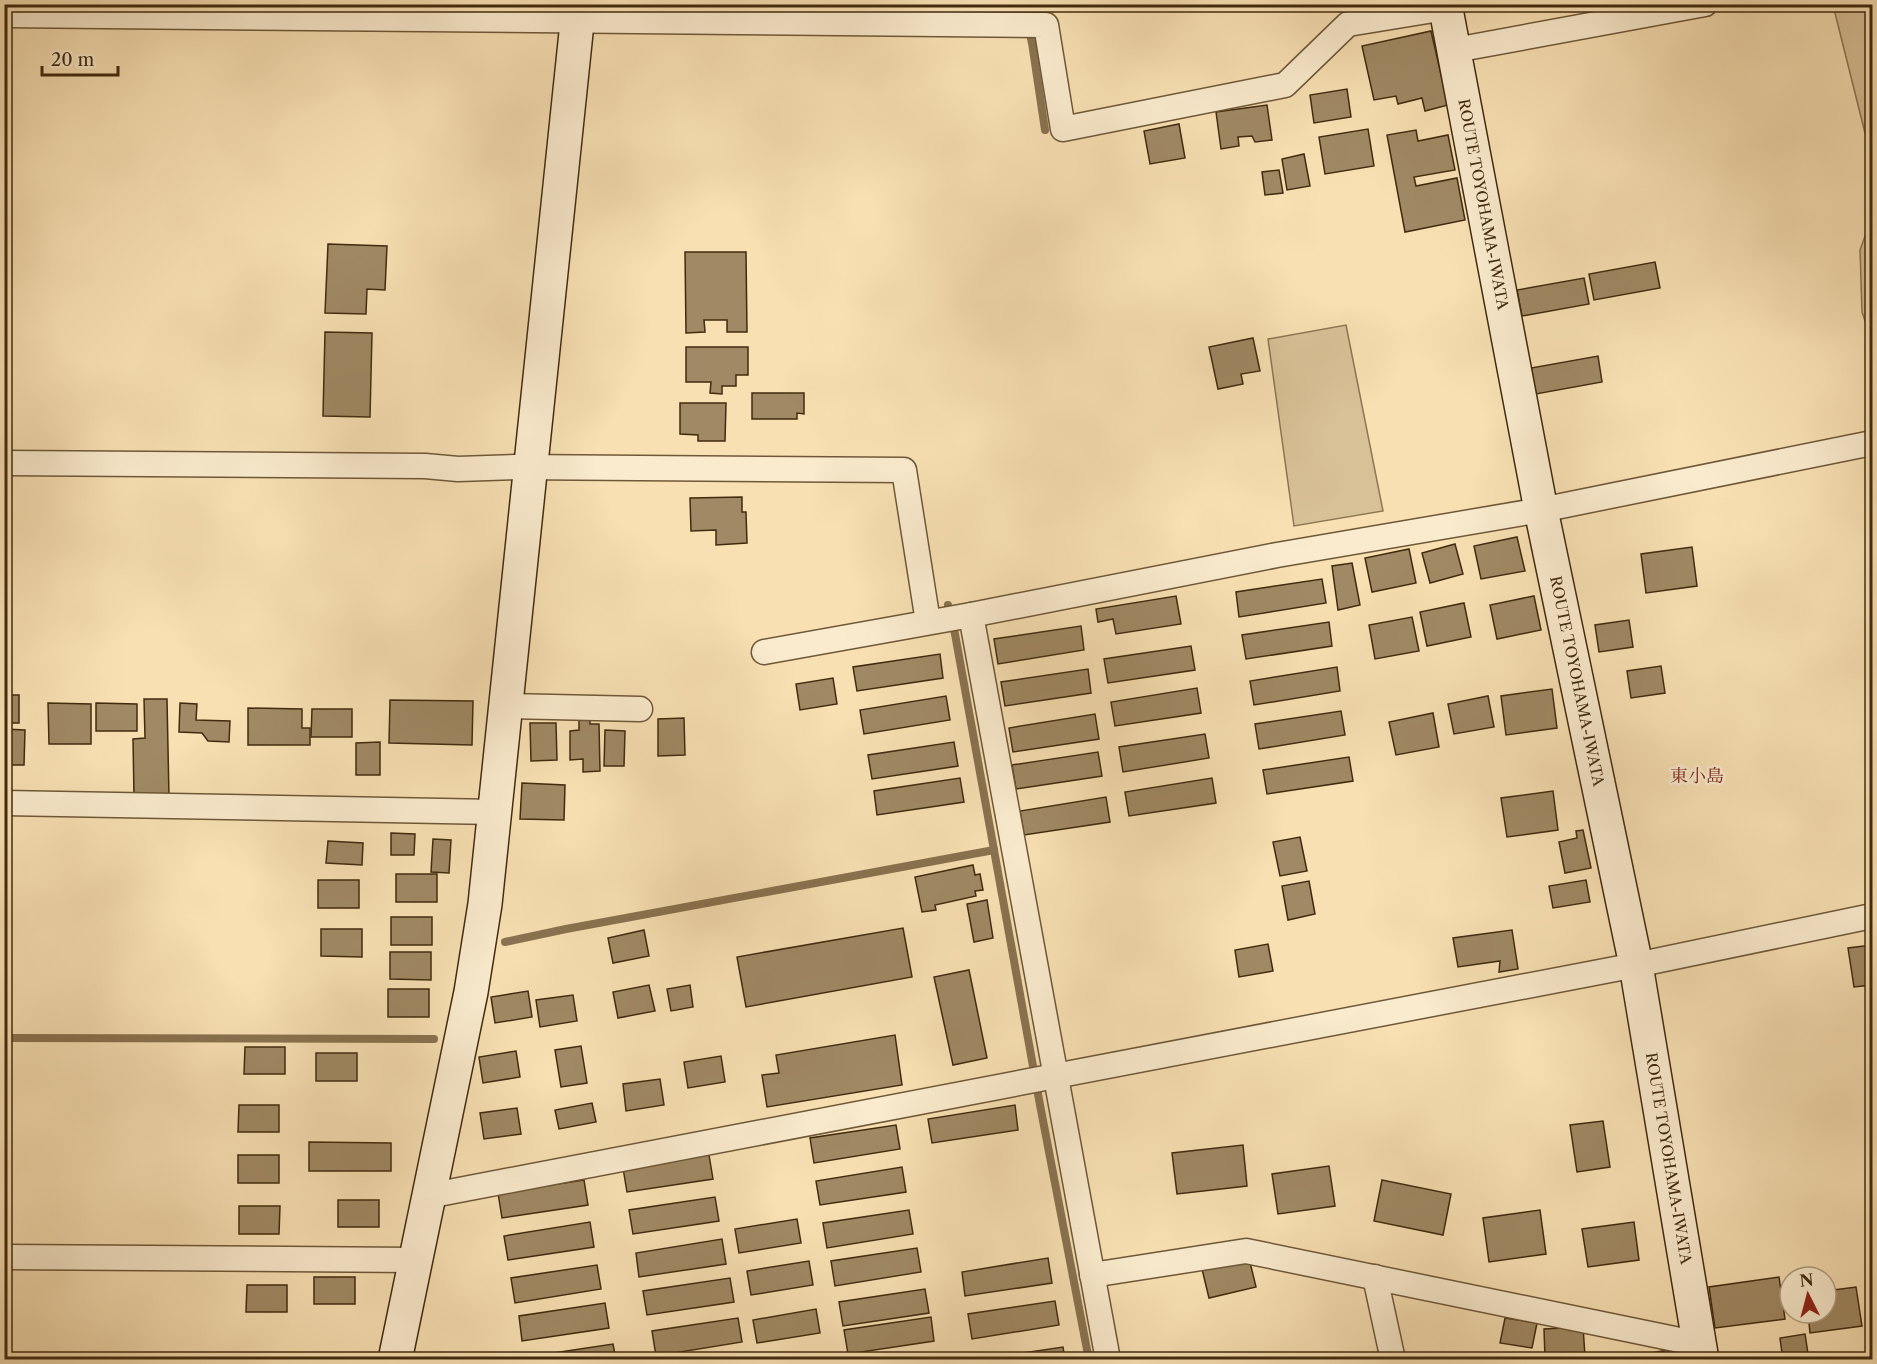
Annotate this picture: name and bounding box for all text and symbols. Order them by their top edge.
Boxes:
scale bar [42,39,118,77]
text: 20 m [51,49,95,71]
street label: ROUTE TOYOHAMA-IWATA [1454,97,1513,312]
street label: ROUTE TOYOHAMA-IWATA [1546,574,1609,789]
district label: 東小島 [1670,765,1724,787]
street label: ROUTE TOYOHAMA-IWATA [1642,1051,1696,1267]
north arrow [1778,1265,1838,1325]
text: N [1798,1269,1814,1291]

